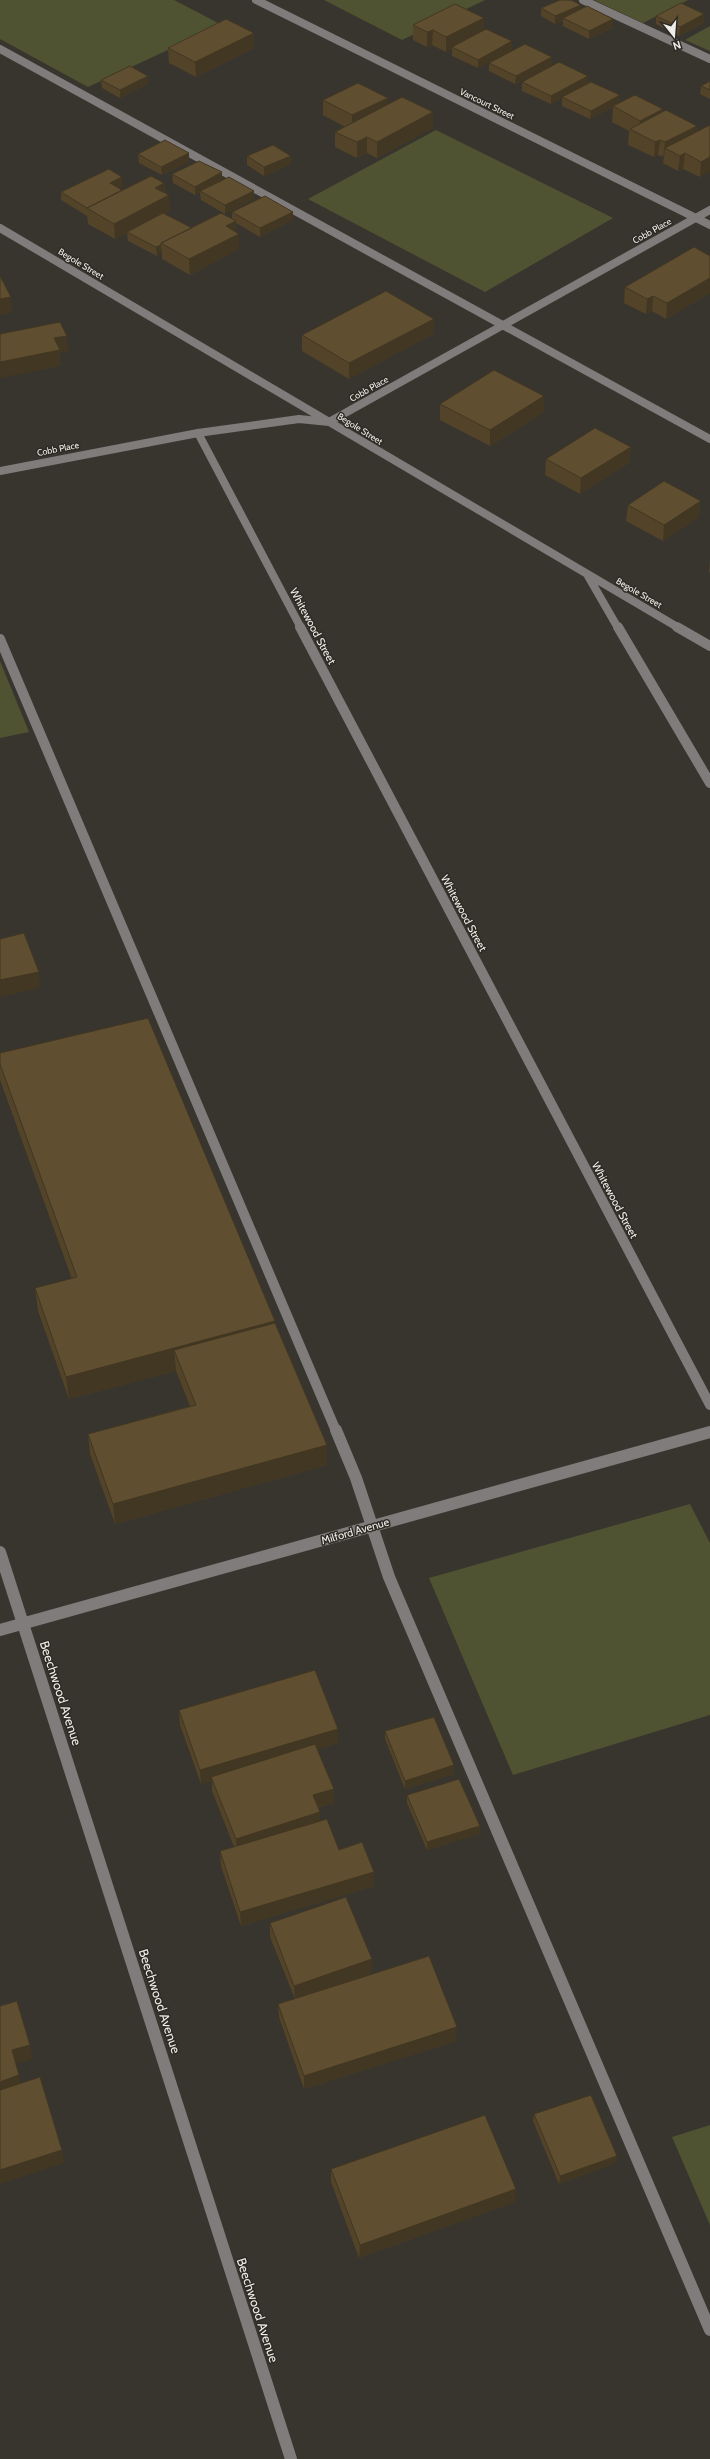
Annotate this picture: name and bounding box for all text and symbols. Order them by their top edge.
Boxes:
north arrow [654,16,694,56]
text: N [671,38,683,53]
street label: Vancourt Street [458,86,516,121]
street label: Cobb Place [630,215,673,246]
street label: Begole Street [56,246,106,281]
street label: Cobb Place [347,373,390,404]
street label: Begole Street [336,410,385,447]
street label: Cobb Place [36,439,80,458]
street label: Begole Street [614,575,664,610]
street label: Whitewood Street [287,585,339,667]
street label: Whitewood Street [438,872,490,954]
street label: Whitewood Street [589,1159,641,1241]
street label: Milford Avenue [319,1515,391,1547]
street label: Beechwood Avenue [37,1639,86,1748]
street label: Beechwood Avenue [136,1947,185,2056]
street label: Beechwood Avenue [234,2256,283,2365]

